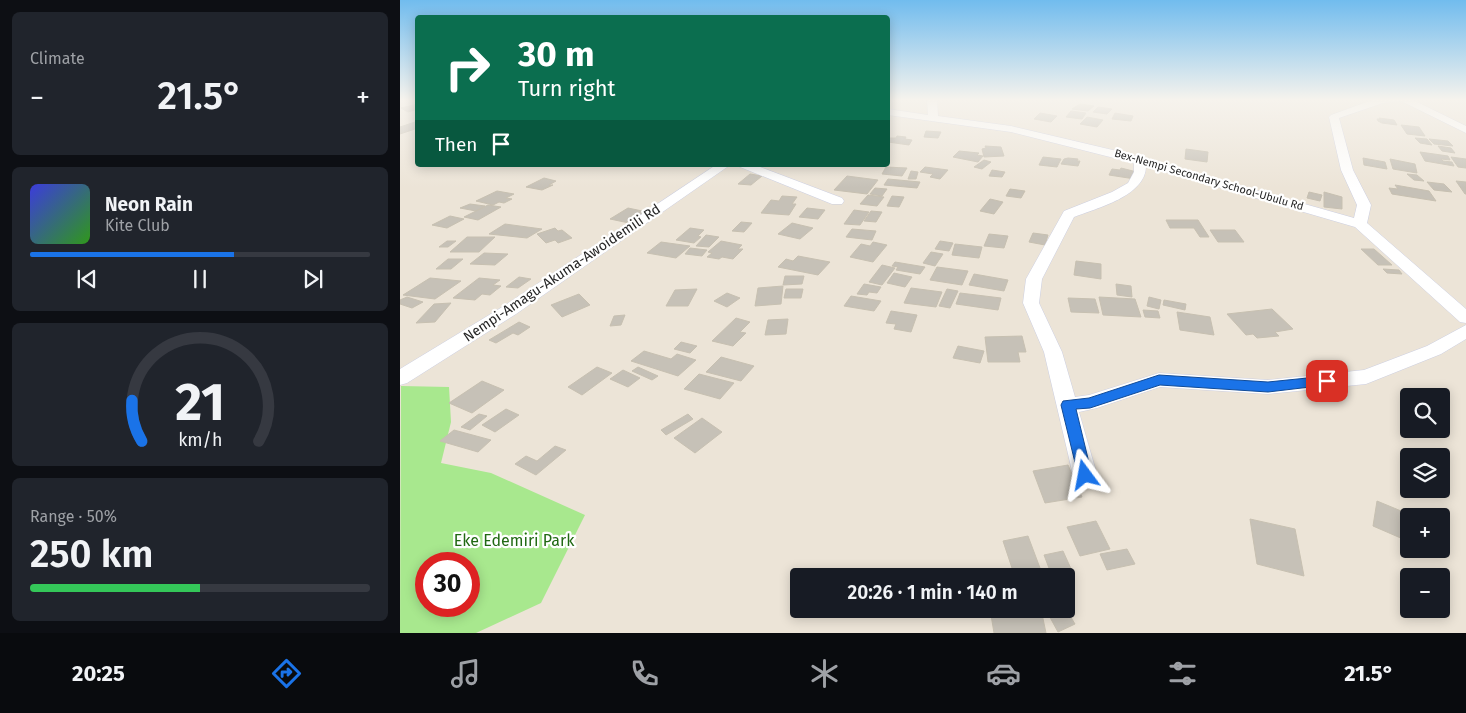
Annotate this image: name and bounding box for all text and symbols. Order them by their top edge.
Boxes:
text: 30 m [518,33,595,75]
icon: right [435,35,500,100]
text: Climate [30,49,85,68]
text: 21.5° [158,73,242,119]
text: Turn right [518,75,615,102]
text: − [30,81,44,114]
text: + [356,81,370,114]
icon: arrive [487,130,515,158]
text: Then [435,133,477,156]
street label: Bex-Nempi Secondary School-Ubulu Rd [1113,147,1305,213]
text: Neon Rain [105,193,193,216]
street label: Nempi-Amagu-Akuma-Awoidemili Rd [460,201,664,345]
text: Kite Club [105,216,170,235]
icon: previous [73,265,101,293]
icon: pause [186,265,214,293]
icon: next [299,265,327,293]
pin [1306,360,1348,402]
icon: arrive [1313,367,1341,395]
text: 21 [175,371,225,434]
map controls [1400,388,1450,618]
button: search [1400,388,1450,438]
text: km/h [178,429,222,451]
position arrow [1058,448,1110,500]
button: layers [1400,448,1450,498]
text: Range · 50% [30,507,117,526]
button: + [1400,508,1450,558]
text: 250 km [30,531,154,577]
park label: Eke Edemiri Park [454,531,575,550]
speed limit sign: 30 [415,552,480,617]
button: − [1400,568,1450,618]
text: 20:26 · 1 min · 140 m [847,581,1018,604]
icon: directions [269,656,304,691]
icon: music [448,656,483,691]
icon: phone [627,656,662,691]
icon: climate [807,656,842,691]
icon: car [986,656,1021,691]
icon: filters [1165,656,1200,691]
text: 20:25 [72,660,125,687]
text: 21.5° [1344,660,1394,687]

